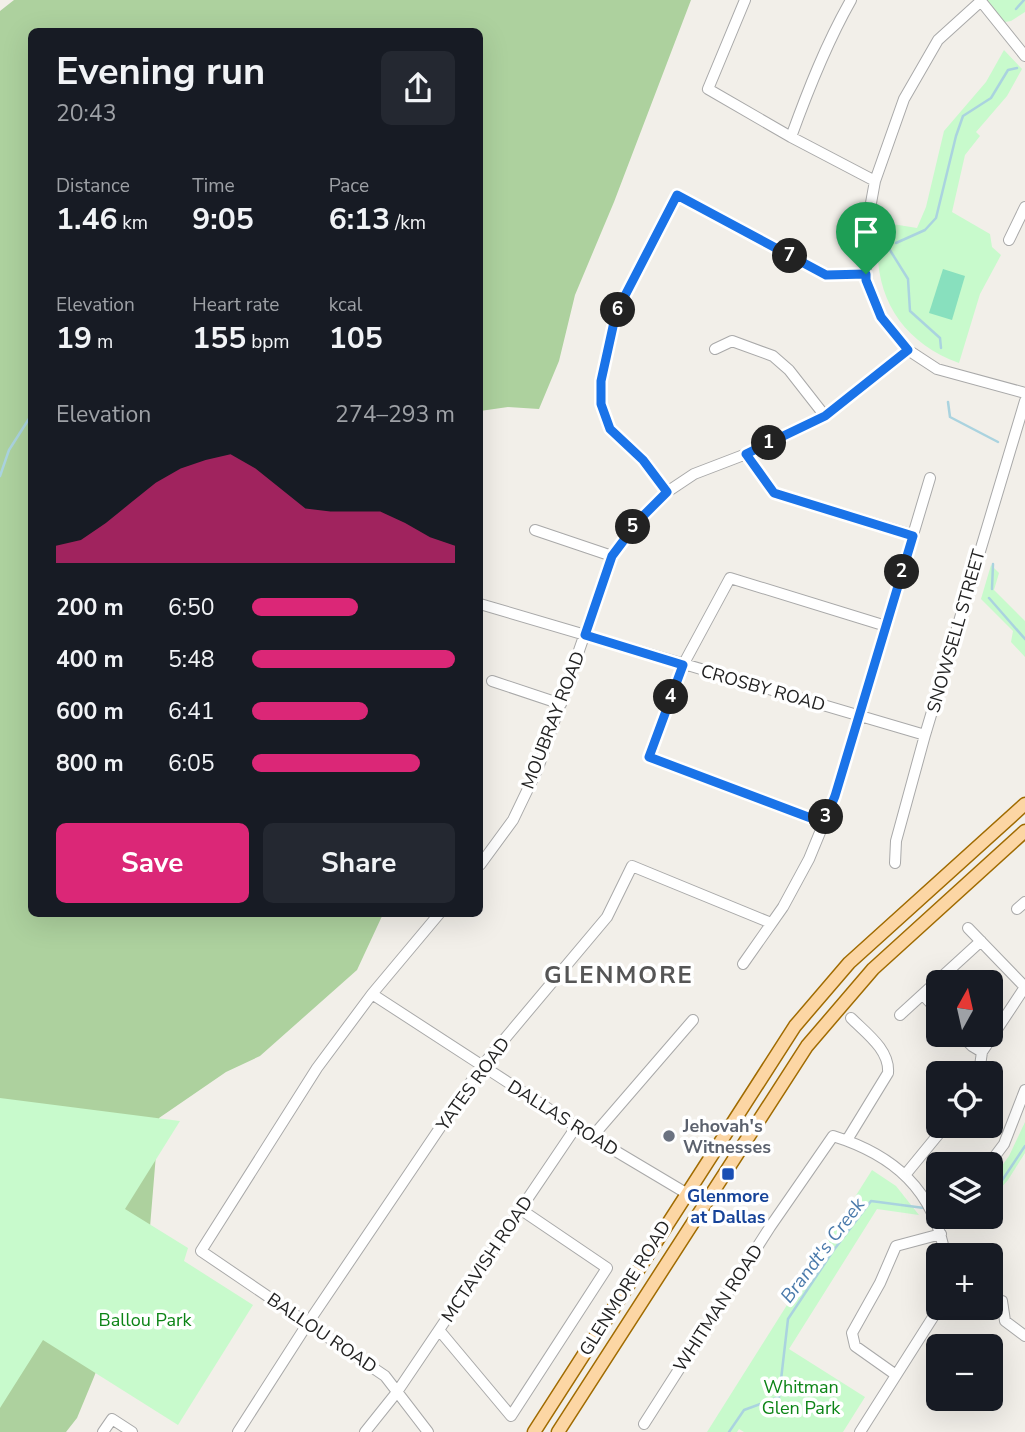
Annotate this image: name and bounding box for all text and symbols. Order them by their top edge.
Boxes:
text: Evening run [56,46,265,97]
button: share [381,51,455,125]
text: 20:43 [56,98,116,129]
text: Distance [56,173,130,199]
text: Time [192,173,235,199]
text: Pace [329,173,369,199]
text: 1.46 [56,199,117,240]
text: 9:05 [192,199,254,240]
text: 6:13 [329,199,390,240]
pin [836,202,896,274]
text: km [117,210,148,236]
text: /km [390,210,426,236]
icon: arrive [847,213,885,251]
pin: 7 [772,238,808,274]
text: 7 [784,242,795,268]
text: Elevation [56,292,135,318]
text: Heart rate [192,292,279,318]
text: kcal [329,292,362,318]
pin: 6 [600,292,636,328]
text: 6 [612,296,623,322]
text: 19 [56,318,92,359]
text: 155 [192,318,246,359]
text: 105 [329,318,383,359]
text: m [92,329,113,355]
text: bpm [246,329,290,355]
text: Elevation [56,399,151,430]
text: 274–293 m [335,399,455,430]
pin: 1 [752,426,786,460]
text: 1 [763,429,774,455]
pin: 5 [616,510,650,544]
text: 5 [627,513,638,539]
street label: SNOWSELL STREET [921,547,991,715]
pin: 2 [884,554,920,590]
text: 2 [896,558,907,584]
text: 200 m [56,592,124,623]
text: 6:50 [168,592,215,623]
text: 400 m [56,644,124,675]
text: 5:48 [168,644,215,675]
street label: MOUBRAY ROAD [516,648,590,792]
street label: CROSBY ROAD [698,659,828,717]
pin: 4 [654,680,688,714]
text: 4 [665,683,676,709]
text: 600 m [56,696,124,727]
text: 6:41 [168,696,215,727]
text: 800 m [56,748,124,779]
text: 6:05 [168,748,215,779]
pin: 3 [808,800,844,834]
text: 3 [820,803,831,829]
button: Save [56,823,249,903]
button: Share [263,823,455,903]
district label: GLENMORE [544,959,694,991]
north arrow [926,970,1003,1046]
map controls [926,970,1003,1411]
street label: YATES ROAD [430,1032,515,1136]
button: locate [926,1061,1003,1138]
street label: DALLAS ROAD [503,1074,623,1162]
place label: Jehovah's Witnesses [682,1114,771,1159]
marker: Jehovah's Witnesses [661,1128,677,1144]
button: layers [926,1152,1003,1229]
marker: Glenmore at Dallas [720,1166,736,1182]
place label: Glenmore at Dallas [687,1184,769,1229]
street label: MCTAVISH ROAD [436,1191,538,1327]
water label: Brandt's Creek [775,1192,871,1309]
street label: GLENMORE ROAD [574,1216,676,1360]
street label: WHITMAN ROAD [668,1240,768,1376]
button: + [926,1243,1003,1320]
street label: BALLOU ROAD [262,1287,382,1379]
park label: Ballou Park [99,1308,192,1332]
button: − [926,1334,1003,1411]
park label: Whitman Glen Park [762,1375,841,1420]

